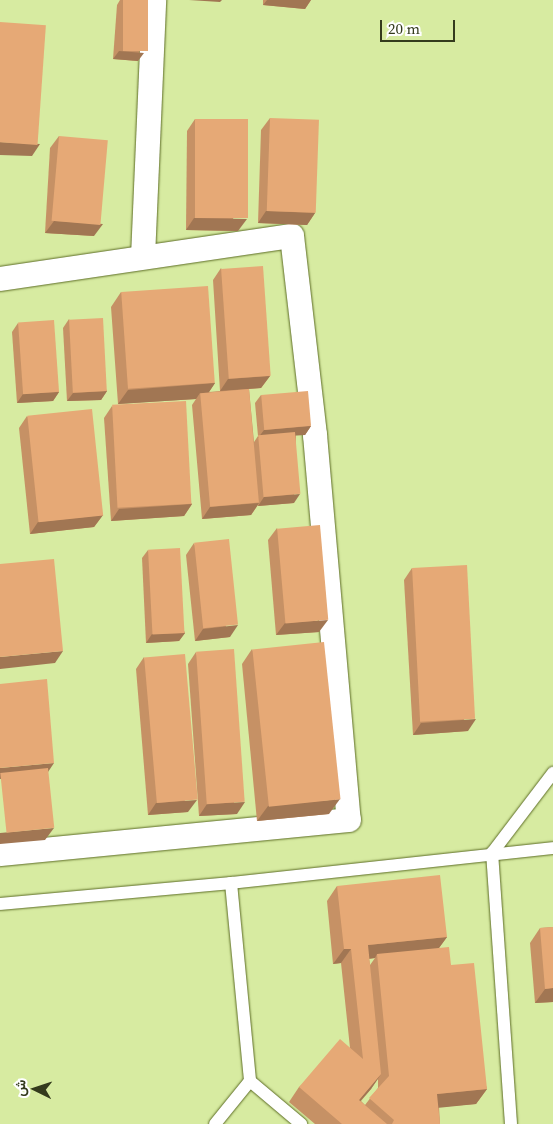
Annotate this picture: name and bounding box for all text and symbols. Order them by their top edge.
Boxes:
scale bar [383,10,458,42]
text: 20 m [388,18,420,39]
north arrow [10,1064,60,1114]
text: ش [9,1079,31,1097]

